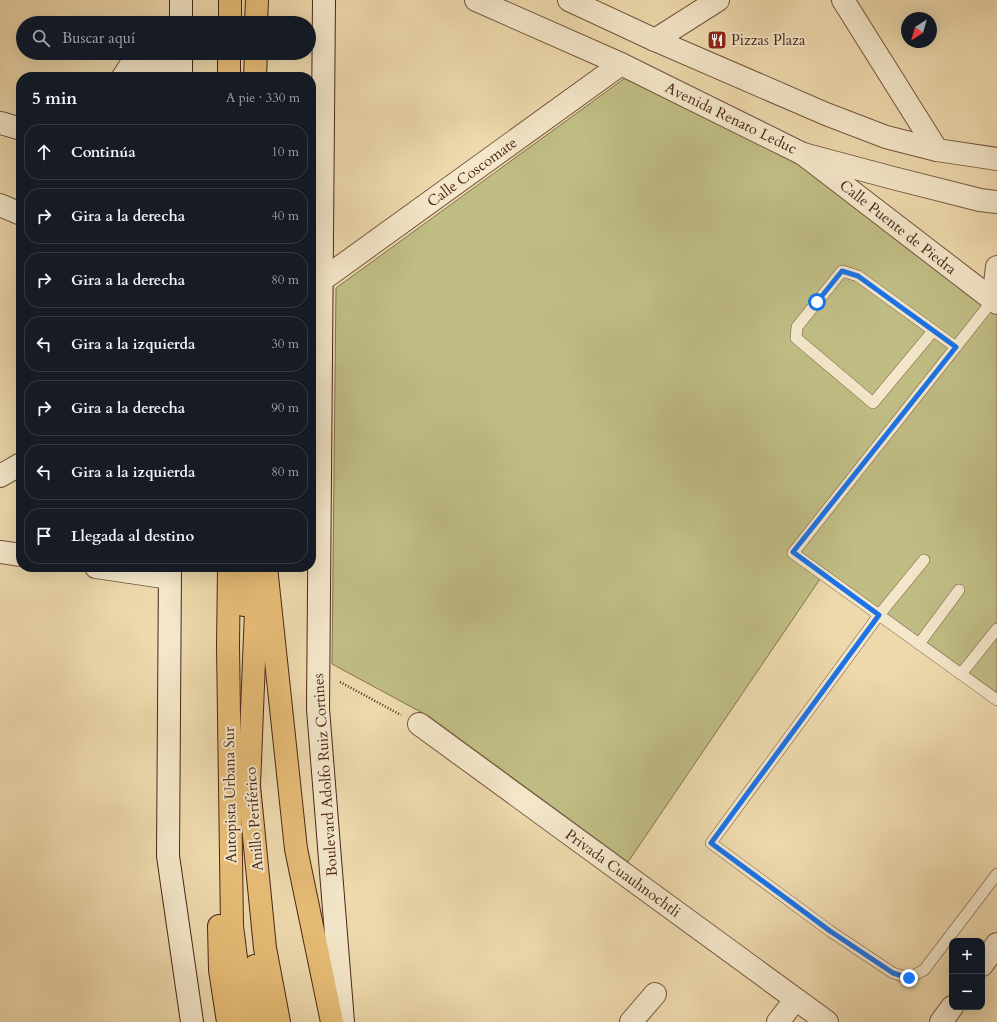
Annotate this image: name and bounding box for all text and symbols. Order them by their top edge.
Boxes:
north arrow [901,12,937,48]
search box [16,16,316,60]
icon: search [30,27,52,49]
text: Buscar aquí [62,28,135,48]
restaurant icon: Pizzas Plaza [706,29,728,51]
place label: Pizzas Plaza [731,30,806,50]
street label: Avenida Renato Leduc [662,77,800,159]
text: 5 min [32,87,77,110]
text: A pie · 330 m [226,89,300,107]
street label: Calle Coscomate [423,132,521,211]
icon: ahead [33,141,55,163]
text: Continúa [71,142,136,162]
text: 10 m [271,143,299,161]
street label: Calle Puente de Piedra [835,175,961,279]
icon: right [33,205,55,227]
text: Gira a la derecha [71,206,185,226]
text: 40 m [271,207,299,225]
icon: right [33,269,55,291]
text: Gira a la derecha [71,270,185,290]
text: 80 m [271,271,299,289]
route start [808,293,826,311]
icon: left [33,333,55,355]
text: Gira a la izquierda [71,334,195,354]
text: 30 m [271,335,299,353]
icon: right [33,397,55,419]
text: Gira a la derecha [71,398,185,418]
text: 90 m [271,399,299,417]
icon: left [33,461,55,483]
text: Gira a la izquierda [71,462,195,482]
text: 80 m [271,463,299,481]
icon: arrive [33,525,55,547]
text: Llegada al destino [71,526,194,546]
street label: Boulevard Adolfo Ruiz Cortines [308,673,342,877]
street label: Autopista Urbana Sur [219,726,241,864]
street label: Anillo Periférico [240,766,268,872]
street label: Privada Cuauhnochtli [561,824,685,922]
map controls [949,938,985,1010]
button: + [949,938,985,974]
route end [900,969,918,987]
button: − [949,974,985,1010]

